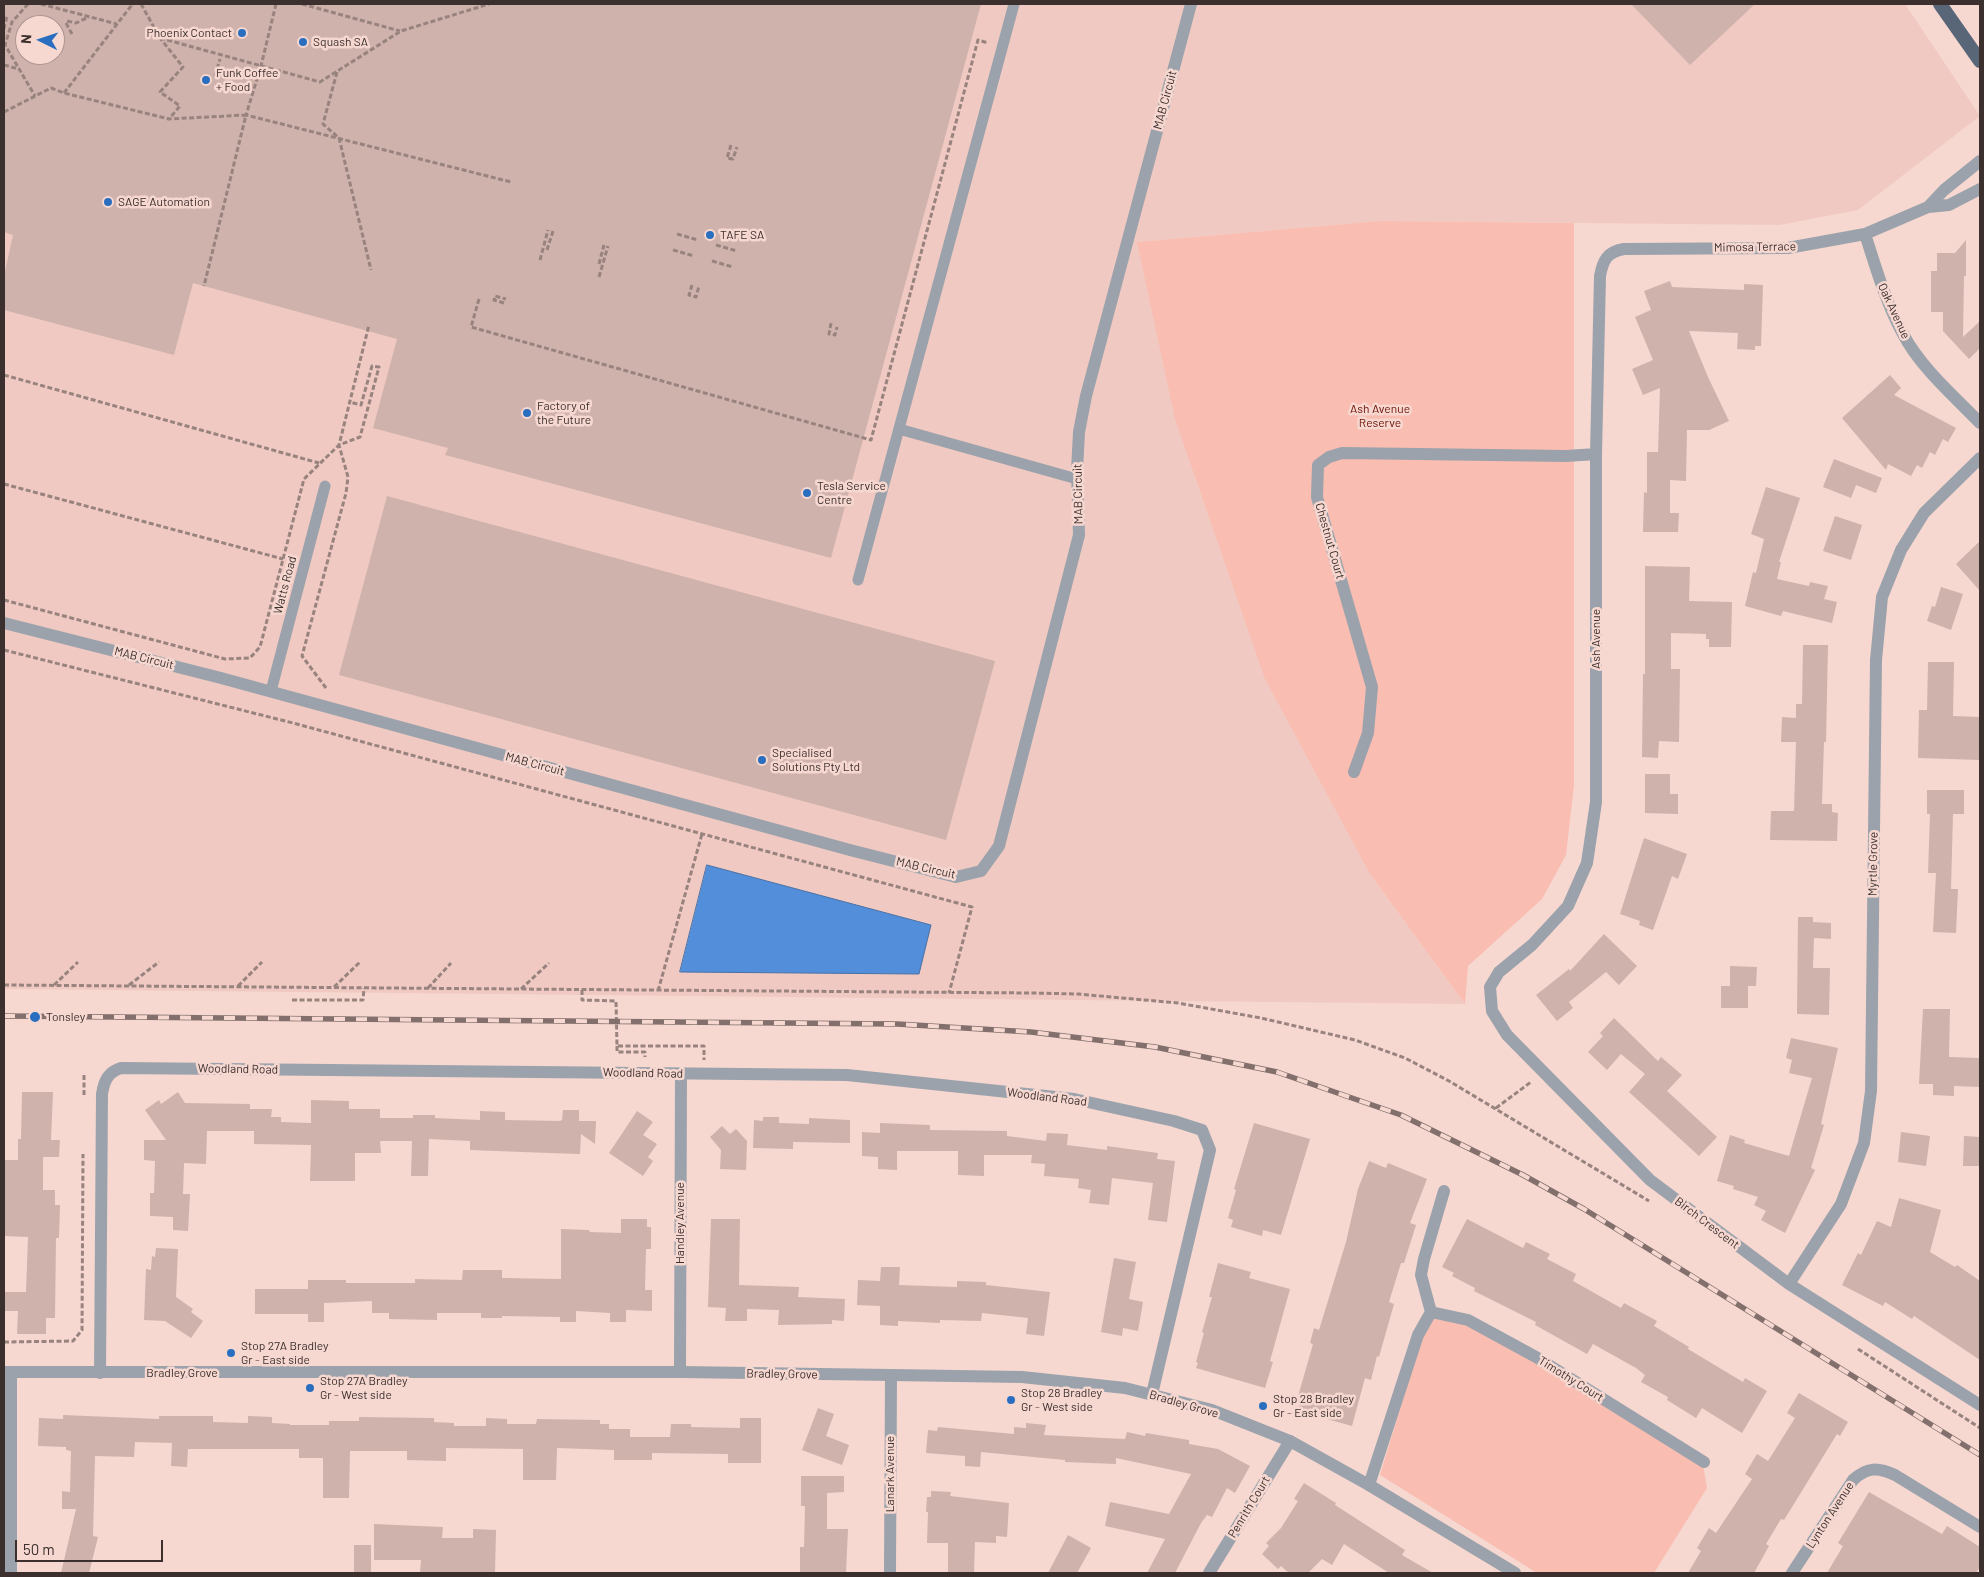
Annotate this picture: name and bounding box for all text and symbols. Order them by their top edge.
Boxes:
north arrow [15,15,65,65]
place label: Phoenix Contact [147,26,232,40]
marker: Phoenix Contact [236,27,248,39]
text: N [17,34,34,44]
place label: Squash SA [313,35,368,49]
marker: Squash SA [297,36,309,48]
place label: Funk Coffee + Food [216,66,278,94]
street label: MAB Circuit [1150,69,1180,131]
marker: Funk Coffee + Food [200,74,212,86]
place label: SAGE Automation [118,195,210,209]
marker: SAGE Automation [102,196,114,208]
place label: TAFE SA [720,228,764,242]
marker: TAFE SA [704,229,716,241]
street label: Mimosa Terrace [1714,239,1796,255]
street label: Oak Avenue [1875,281,1913,341]
place label: Factory of the Future [537,399,591,427]
park label: Ash Avenue Reserve [1350,402,1410,430]
marker: Factory of the Future [521,407,533,419]
street label: MAB Circuit [1070,464,1086,524]
place label: Tesla Service Centre [817,479,886,507]
marker: Tesla Service Centre [801,487,813,499]
street label: Chestnut Court [1312,501,1348,581]
street label: Watts Road [270,554,300,616]
street label: Ash Avenue [1589,609,1603,669]
street label: MAB Circuit [113,644,175,672]
place label: Specialised Solutions Pty Ltd [772,746,860,774]
street label: MAB Circuit [504,749,566,779]
marker: Specialised Solutions Pty Ltd [756,754,768,766]
street label: Myrtle Grove [1865,832,1881,896]
street label: MAB Circuit [895,854,957,882]
marker: Tonsley [28,1010,42,1024]
place label: Tonsley [46,1010,85,1024]
street label: Woodland Road [198,1061,278,1077]
street label: Woodland Road [603,1065,683,1081]
street label: Woodland Road [1006,1085,1088,1109]
street label: Handley Avenue [673,1182,687,1264]
street label: Birch Crescent [1672,1194,1742,1252]
place label: Stop 27A Bradley Gr - East side [241,1339,329,1367]
marker: Stop 27A Bradley Gr - East side [225,1347,237,1359]
street label: Timothy Court [1536,1353,1606,1405]
street label: Bradley Grove [146,1366,218,1380]
street label: Bradley Grove [746,1366,818,1382]
place label: Stop 27A Bradley Gr - West side [320,1374,408,1402]
marker: Stop 27A Bradley Gr - West side [304,1382,316,1394]
place label: Stop 28 Bradley Gr - West side [1021,1386,1102,1414]
street label: Bradley Grove [1148,1387,1220,1421]
place label: Stop 28 Bradley Gr - East side [1273,1392,1354,1420]
marker: Stop 28 Bradley Gr - West side [1005,1394,1017,1406]
marker: Stop 28 Bradley Gr - East side [1257,1400,1269,1412]
street label: Lanark Avenue [883,1436,897,1512]
street label: Penrith Court [1225,1473,1273,1541]
street label: Lynton Avenue [1803,1479,1857,1551]
scale bar [18,1530,165,1562]
text: 50 m [23,1540,55,1558]

